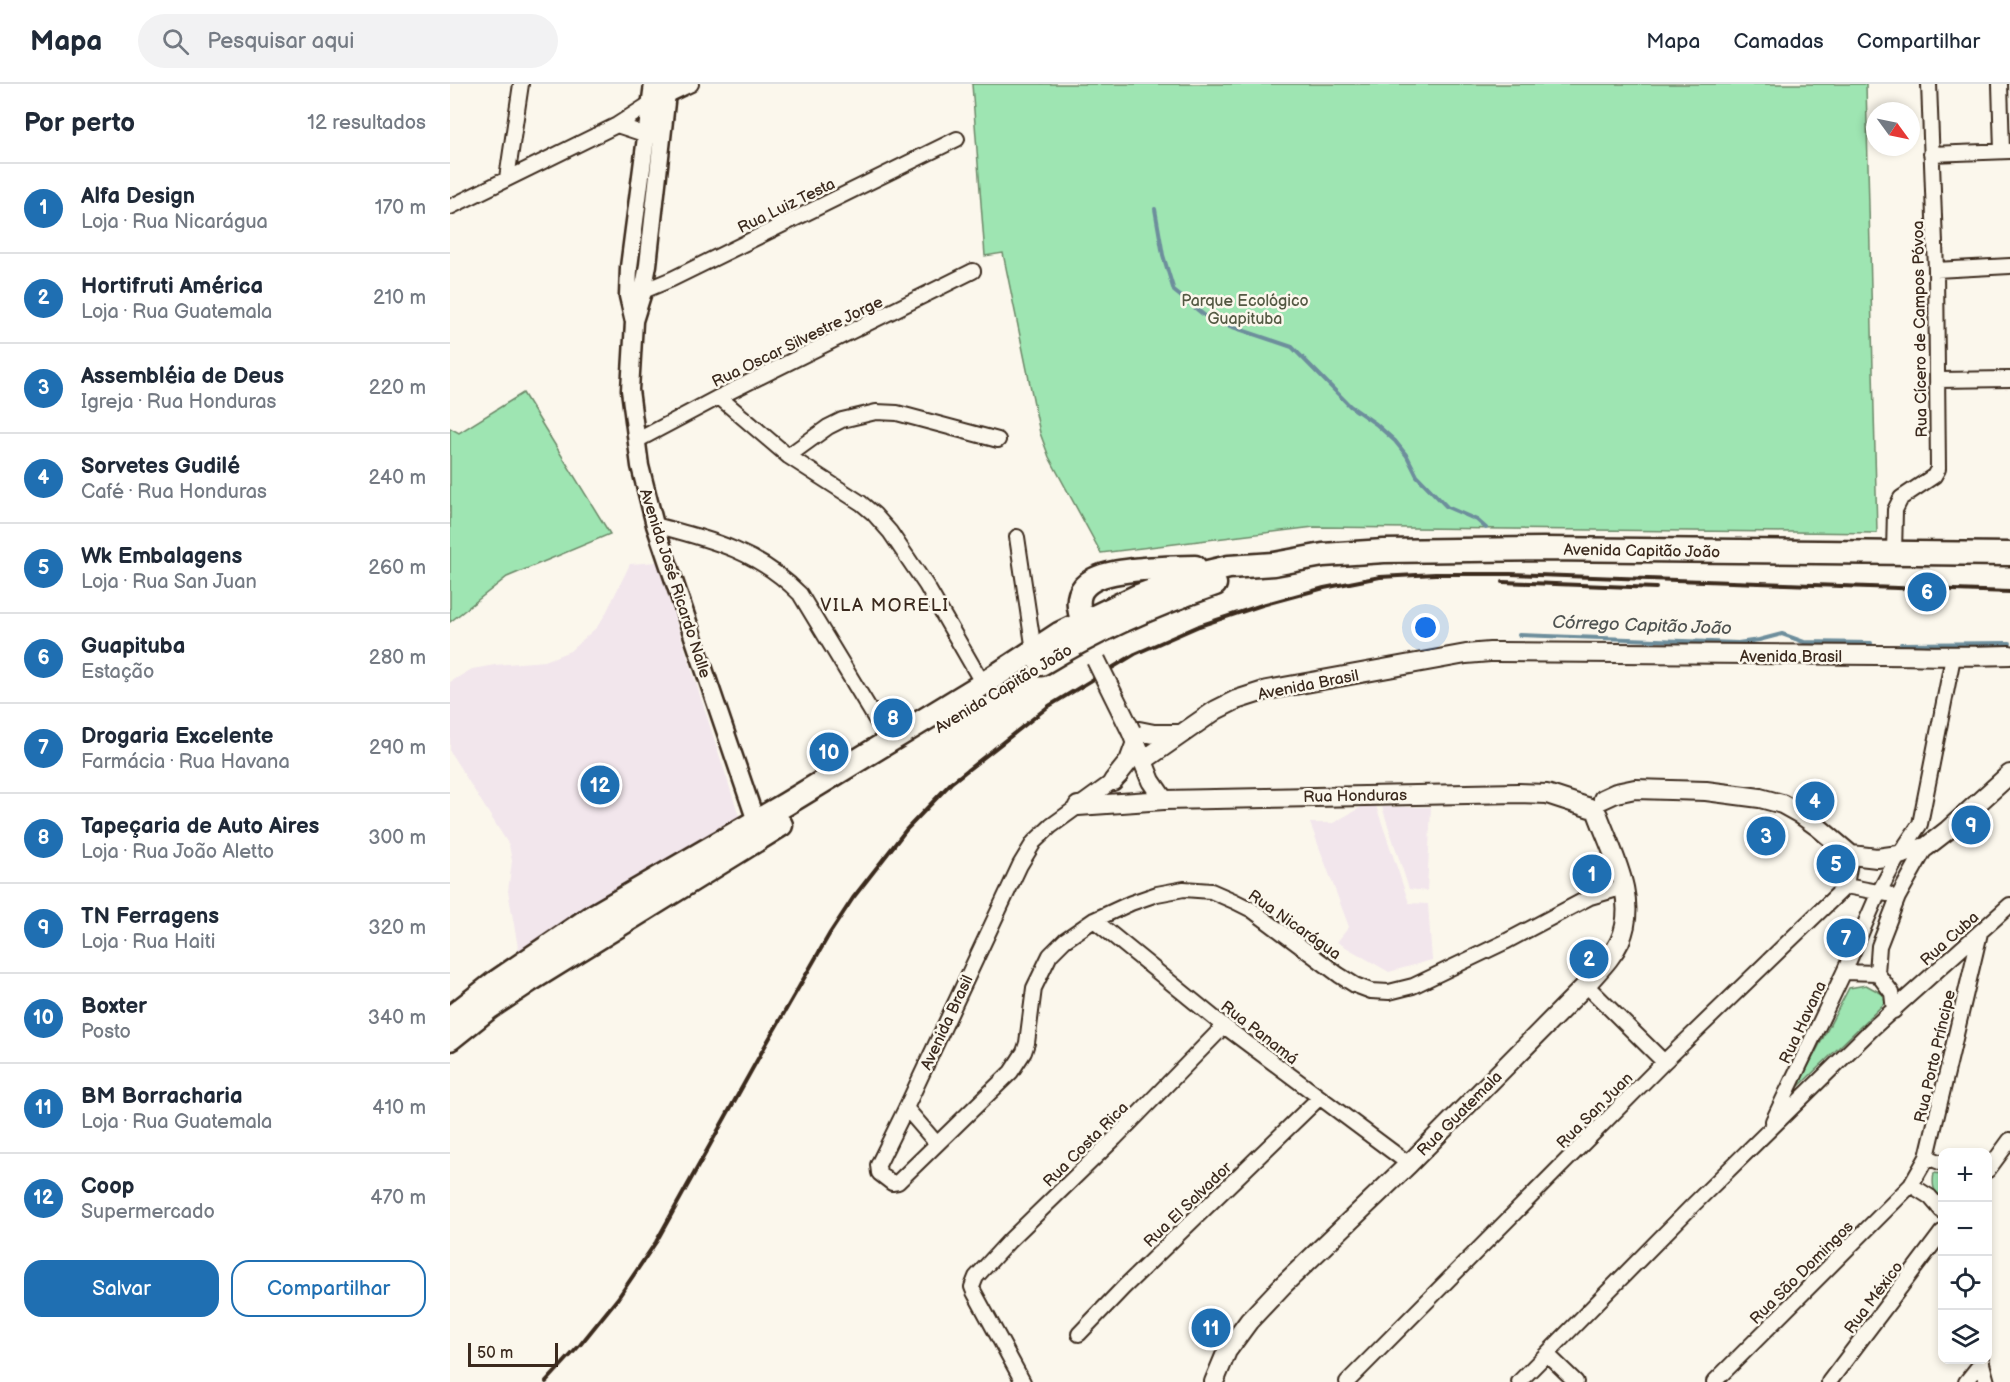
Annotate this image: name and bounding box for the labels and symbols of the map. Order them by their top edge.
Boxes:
north arrow [1866,102,1920,156]
street label: Rua Luiz Testa [735,175,838,238]
street label: Rua Cícero de Campos Póvoa [1909,220,1932,438]
street label: Rua Oscar Silvestre Jorge [709,292,887,392]
park label: Parque Ecológico Guapituba [1181,292,1309,329]
street label: Avenida José Ricardo Nalle [635,486,714,681]
street label: Avenida Capitão João [1564,541,1720,562]
pin: 6 [1908,570,1946,614]
district label: VILA MORELI [820,595,950,616]
water label: Córrego Capitão João [1552,612,1732,639]
your location [1411,613,1440,642]
street label: Avenida Capitão João [932,641,1076,738]
street label: Avenida Brasil [1740,648,1842,667]
street label: Avenida Brasil [1256,666,1360,705]
pin: 8 [874,696,912,740]
pin: 10 [810,730,848,774]
pin: 12 [580,762,620,808]
pin: 4 [1796,778,1834,824]
street label: Rua Honduras [1303,786,1407,807]
pin: 9 [1952,802,1990,848]
pin: 3 [1746,814,1786,858]
pin: 5 [1816,842,1856,886]
pin: 1 [1572,852,1612,896]
street label: Rua Nicarágua [1244,886,1344,964]
street label: Rua Cuba [1917,908,1983,970]
pin: 7 [1826,916,1866,960]
pin: 2 [1570,936,1608,982]
street label: Avenida Brasil [917,972,978,1073]
street label: Rua Havana [1776,978,1831,1067]
street label: Rua Porto Príncipe [1911,988,1960,1125]
street label: Rua Panamá [1217,997,1301,1069]
street label: Rua Guatemala [1414,1068,1507,1161]
street label: Rua San Juan [1553,1069,1637,1153]
street label: Rua Costa Rica [1040,1099,1133,1192]
street label: Rua El Salvador [1140,1158,1236,1252]
street label: Rua São Domingos [1746,1217,1858,1329]
street label: Rua México [1841,1258,1908,1338]
pin: 11 [1192,1306,1230,1350]
scale bar [468,1340,558,1368]

